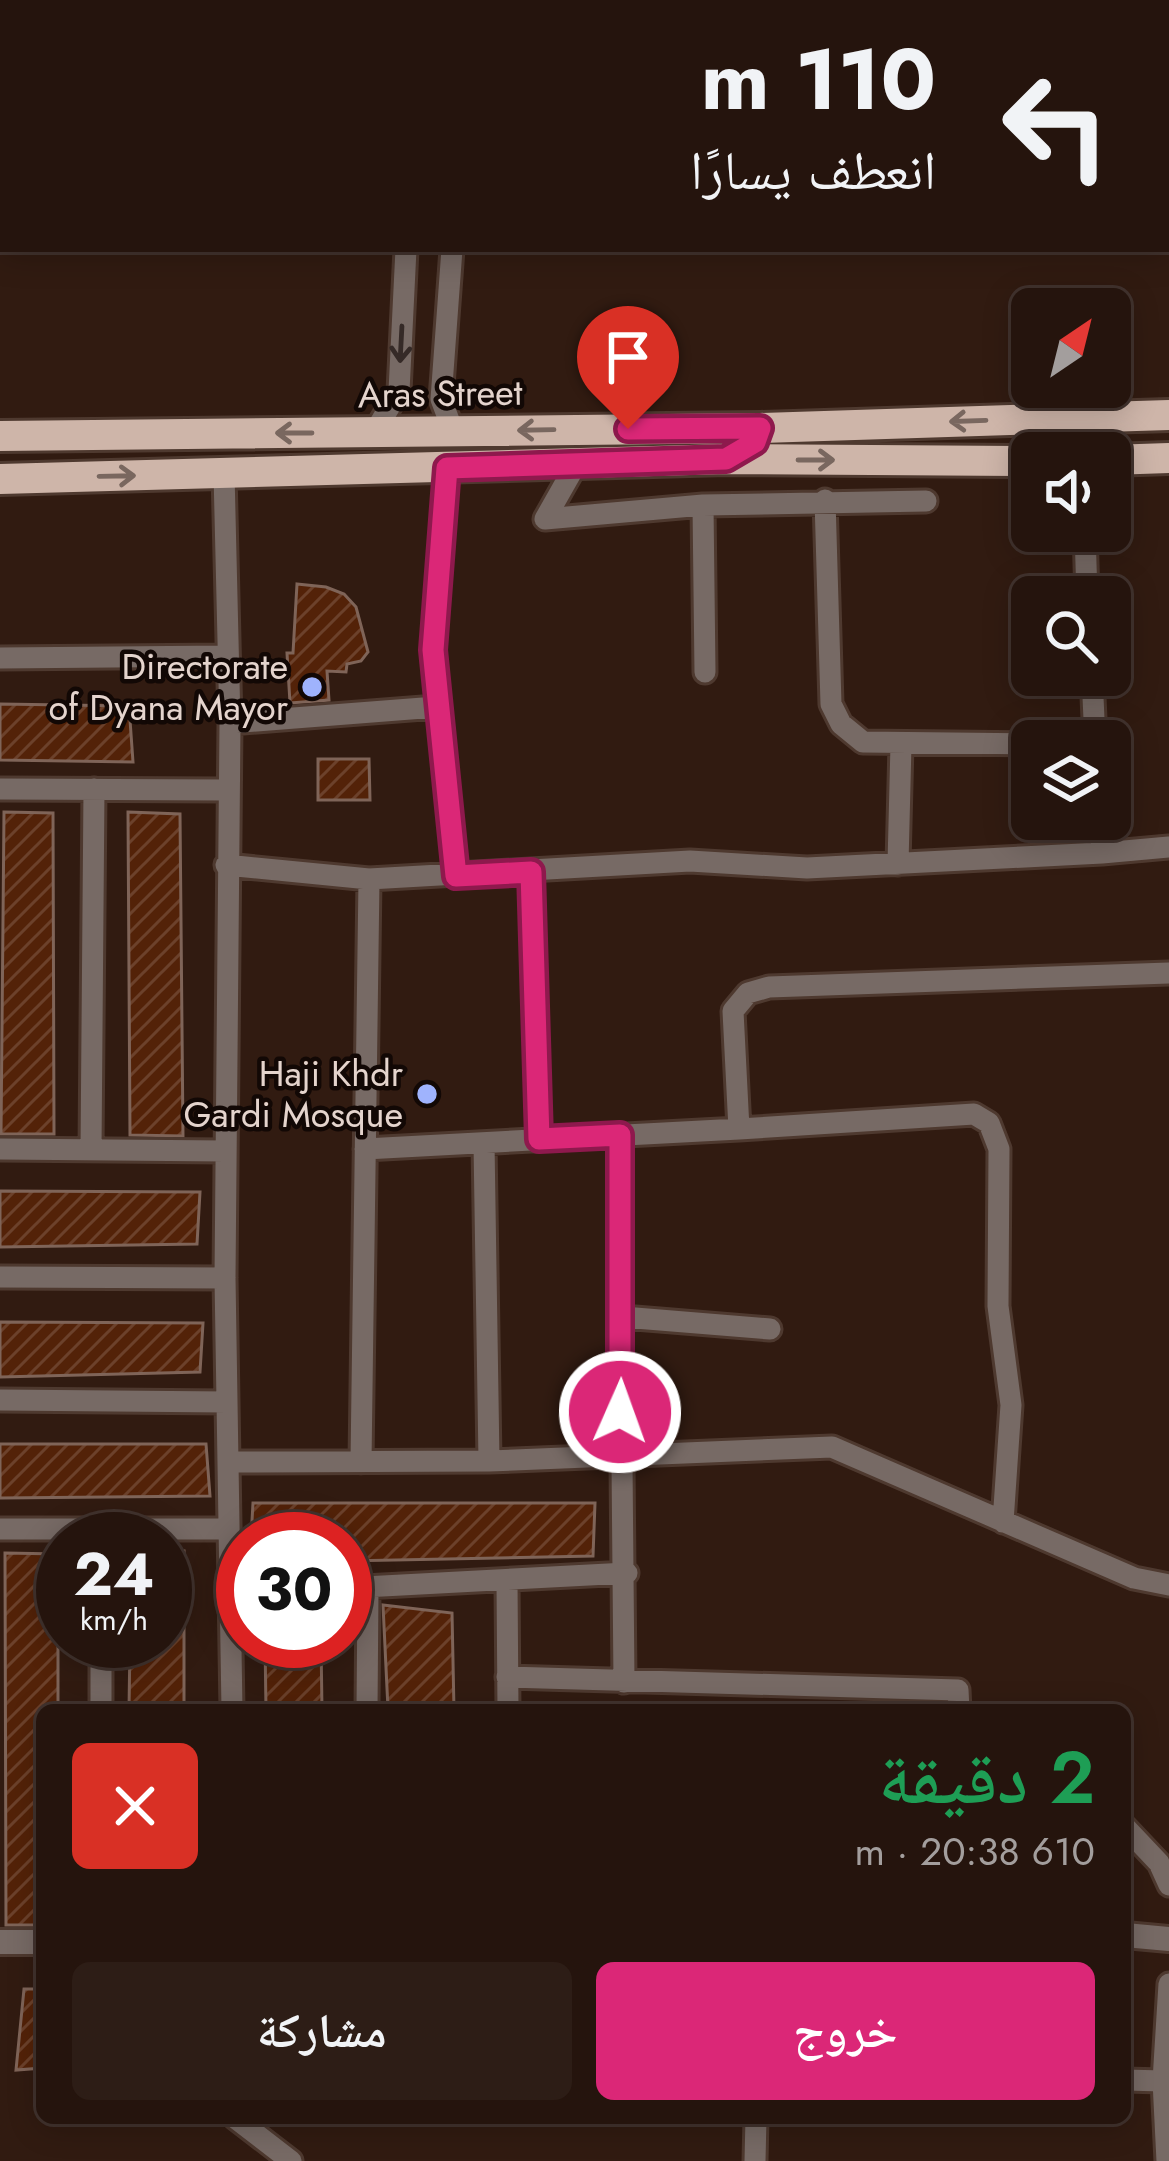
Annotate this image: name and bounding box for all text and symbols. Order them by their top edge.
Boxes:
text: 110 m [701,19,936,141]
icon: left [978,48,1134,204]
text: انعطف يسارًا [690,131,936,209]
north arrow [1011,288,1131,408]
map controls [1011,288,1131,840]
pin [577,306,679,429]
one-way arrow [389,324,412,363]
icon: arrive [595,324,661,390]
street label: Aras Street [357,366,523,420]
one-way arrow [949,410,988,433]
one-way arrow [517,419,556,442]
one-way arrow [275,422,314,444]
button: sound [1011,432,1131,552]
one-way arrow [796,449,835,471]
one-way arrow [97,465,136,488]
button: search [1011,576,1131,696]
place label: Directorate of Dyana Mayor [48,640,289,733]
marker: Directorate of Dyana Mayor [299,674,325,700]
button: layers [1011,720,1131,840]
place label: Haji Khdr Gardi Mosque [183,1047,404,1140]
marker: Haji Khdr Gardi Mosque [414,1081,440,1107]
position arrow [557,1349,683,1475]
speed limit sign: 30 [216,1512,372,1668]
text: 24 [73,1531,155,1618]
text: km/h [80,1598,148,1641]
text: 2 دقيقة [878,1726,1095,1830]
button: close [72,1743,198,1869]
text: 610 m · 20:38 [854,1823,1095,1880]
button: مشاركة [72,1962,572,2100]
button: خروج [596,1962,1095,2100]

